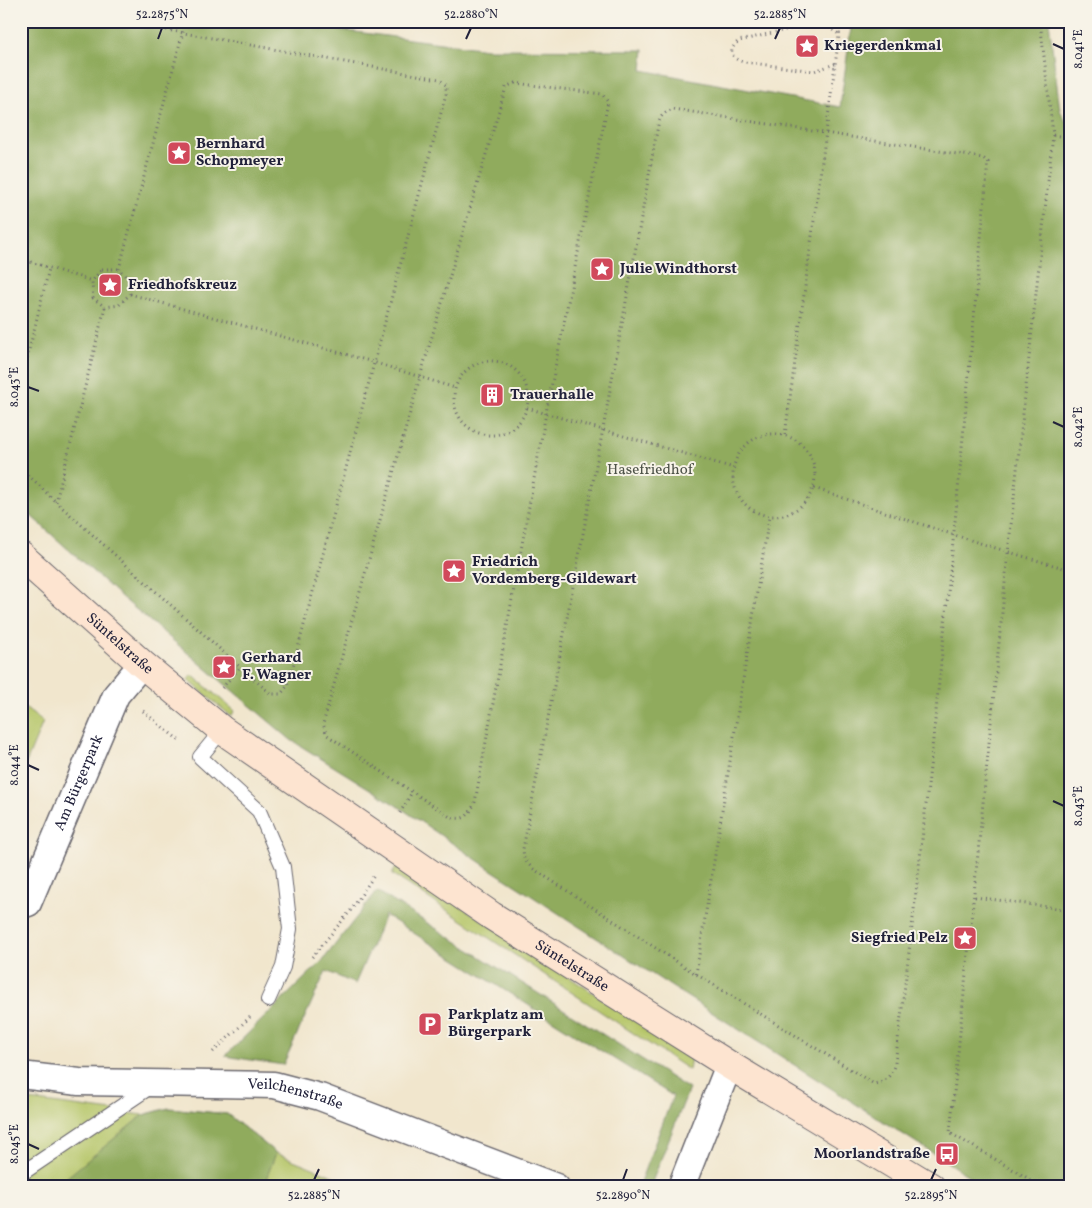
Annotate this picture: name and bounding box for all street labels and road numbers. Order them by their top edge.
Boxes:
street label: Süntelstraße [81,608,158,680]
street label: Am Bürgerpark [49,731,109,834]
street label: Süntelstraße [531,935,613,997]
street label: Veilchenstraße [247,1074,346,1115]

